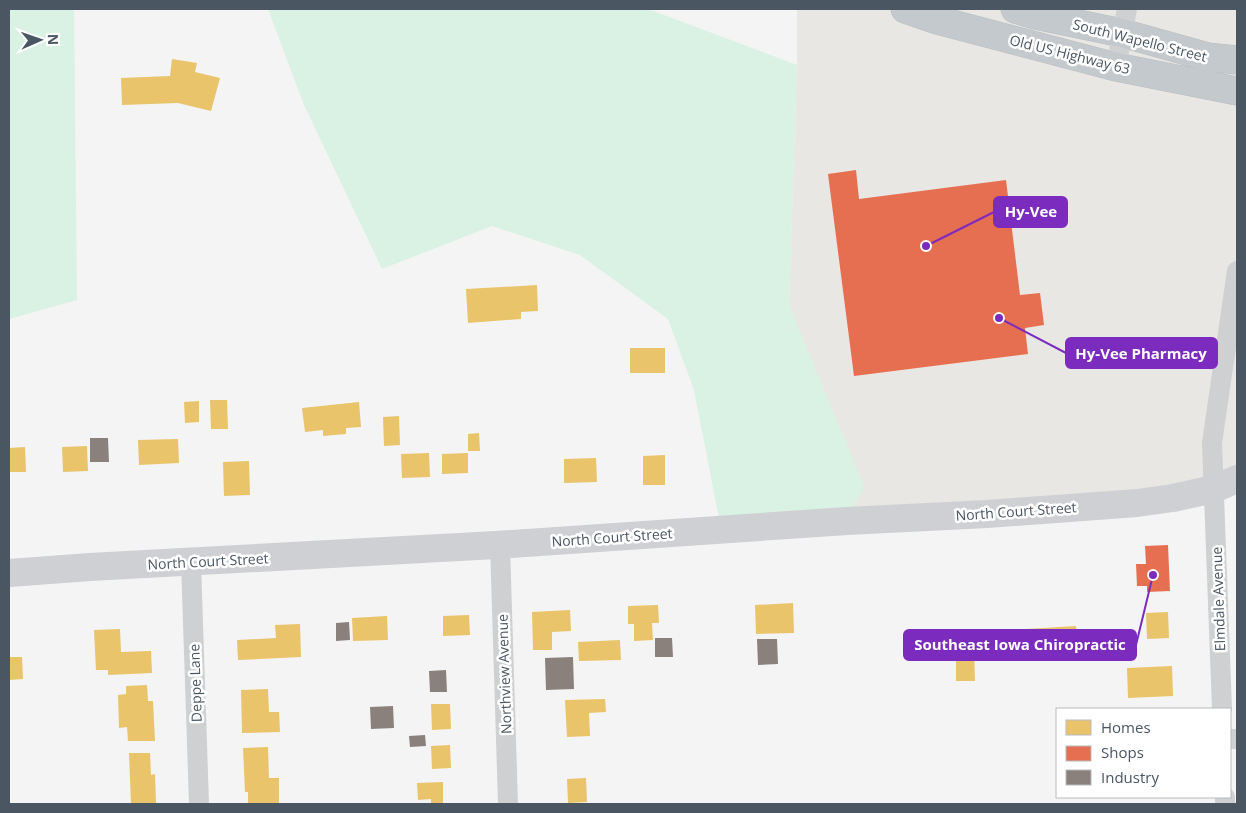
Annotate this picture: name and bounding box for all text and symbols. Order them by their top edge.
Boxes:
street label: South Wapello Street [1071,14,1209,66]
north arrow [15,15,65,65]
street label: Old US Highway 63 [1008,30,1132,78]
text: N [44,34,63,46]
callout: Hy-Vee [994,197,1067,227]
text: Hy-Vee [1005,201,1057,221]
callout: Hy-Vee Pharmacy [1066,338,1217,368]
text: Hy-Vee Pharmacy [1075,343,1207,363]
street label: North Court Street [955,497,1077,525]
street label: North Court Street [551,523,673,551]
street label: Elmdale Avenue [1207,546,1229,652]
street label: North Court Street [147,548,269,574]
street label: Northview Avenue [492,614,516,734]
callout: Southeast Iowa Chiropractic [904,630,1136,660]
text: Southeast Iowa Chiropractic [914,634,1126,654]
street label: Deppe Lane [184,643,206,722]
legend [1056,708,1231,798]
text: Homes [1101,717,1151,737]
text: Shops [1101,742,1144,762]
text: Industry [1101,767,1159,787]

